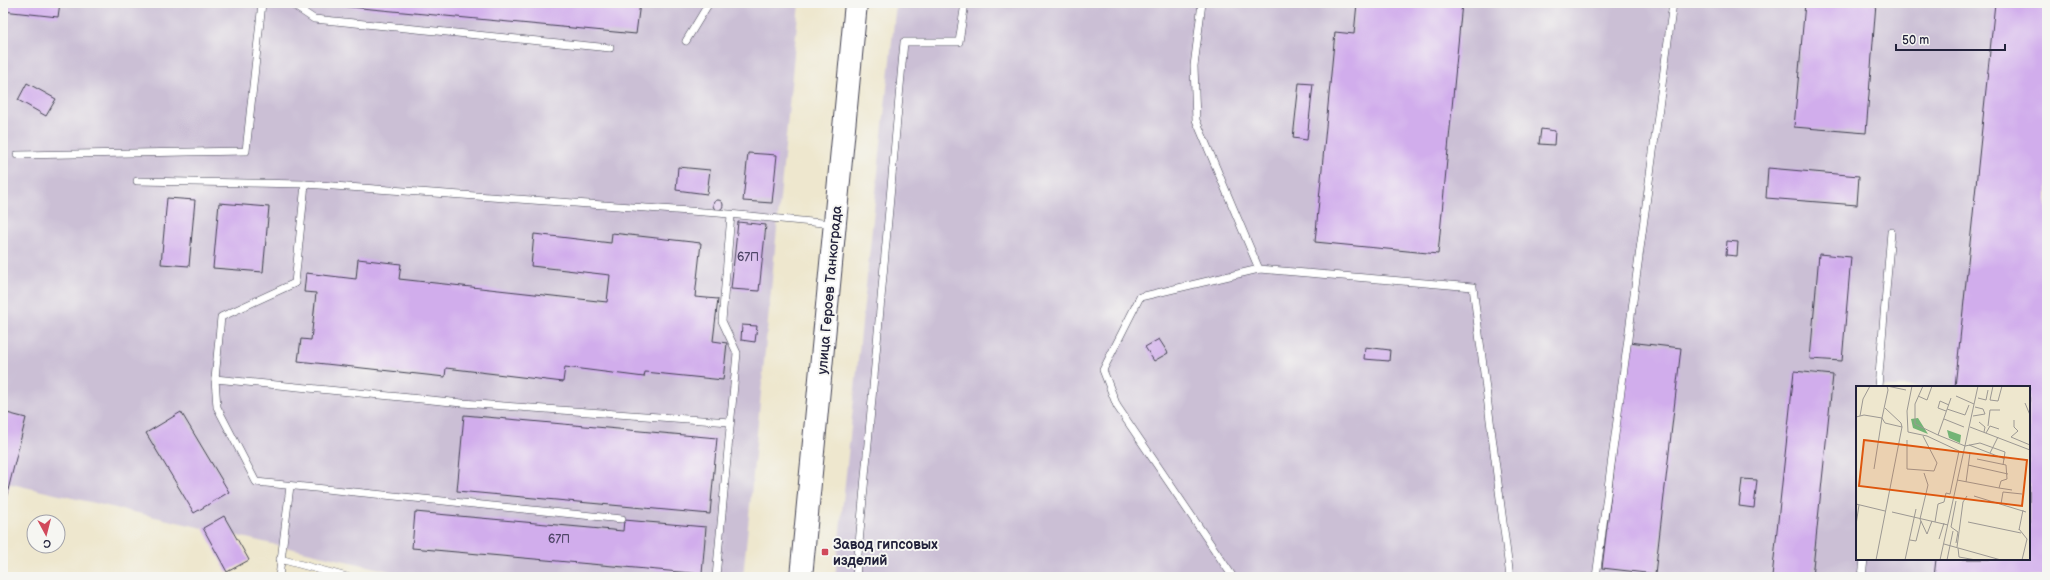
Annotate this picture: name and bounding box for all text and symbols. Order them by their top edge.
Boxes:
scale bar [1896,26,2005,52]
text: 50 m [1902,33,1929,48]
street label: улица Героев Танкограда [814,204,845,375]
house number: 67П [737,250,759,265]
inset map [1856,386,2030,560]
north arrow [26,514,66,554]
house number: 67П [548,532,570,547]
place label: Завод гипсовых изделий [833,536,938,569]
text: С [42,537,52,550]
marker: Завод гипсовых изделий [820,547,830,557]

